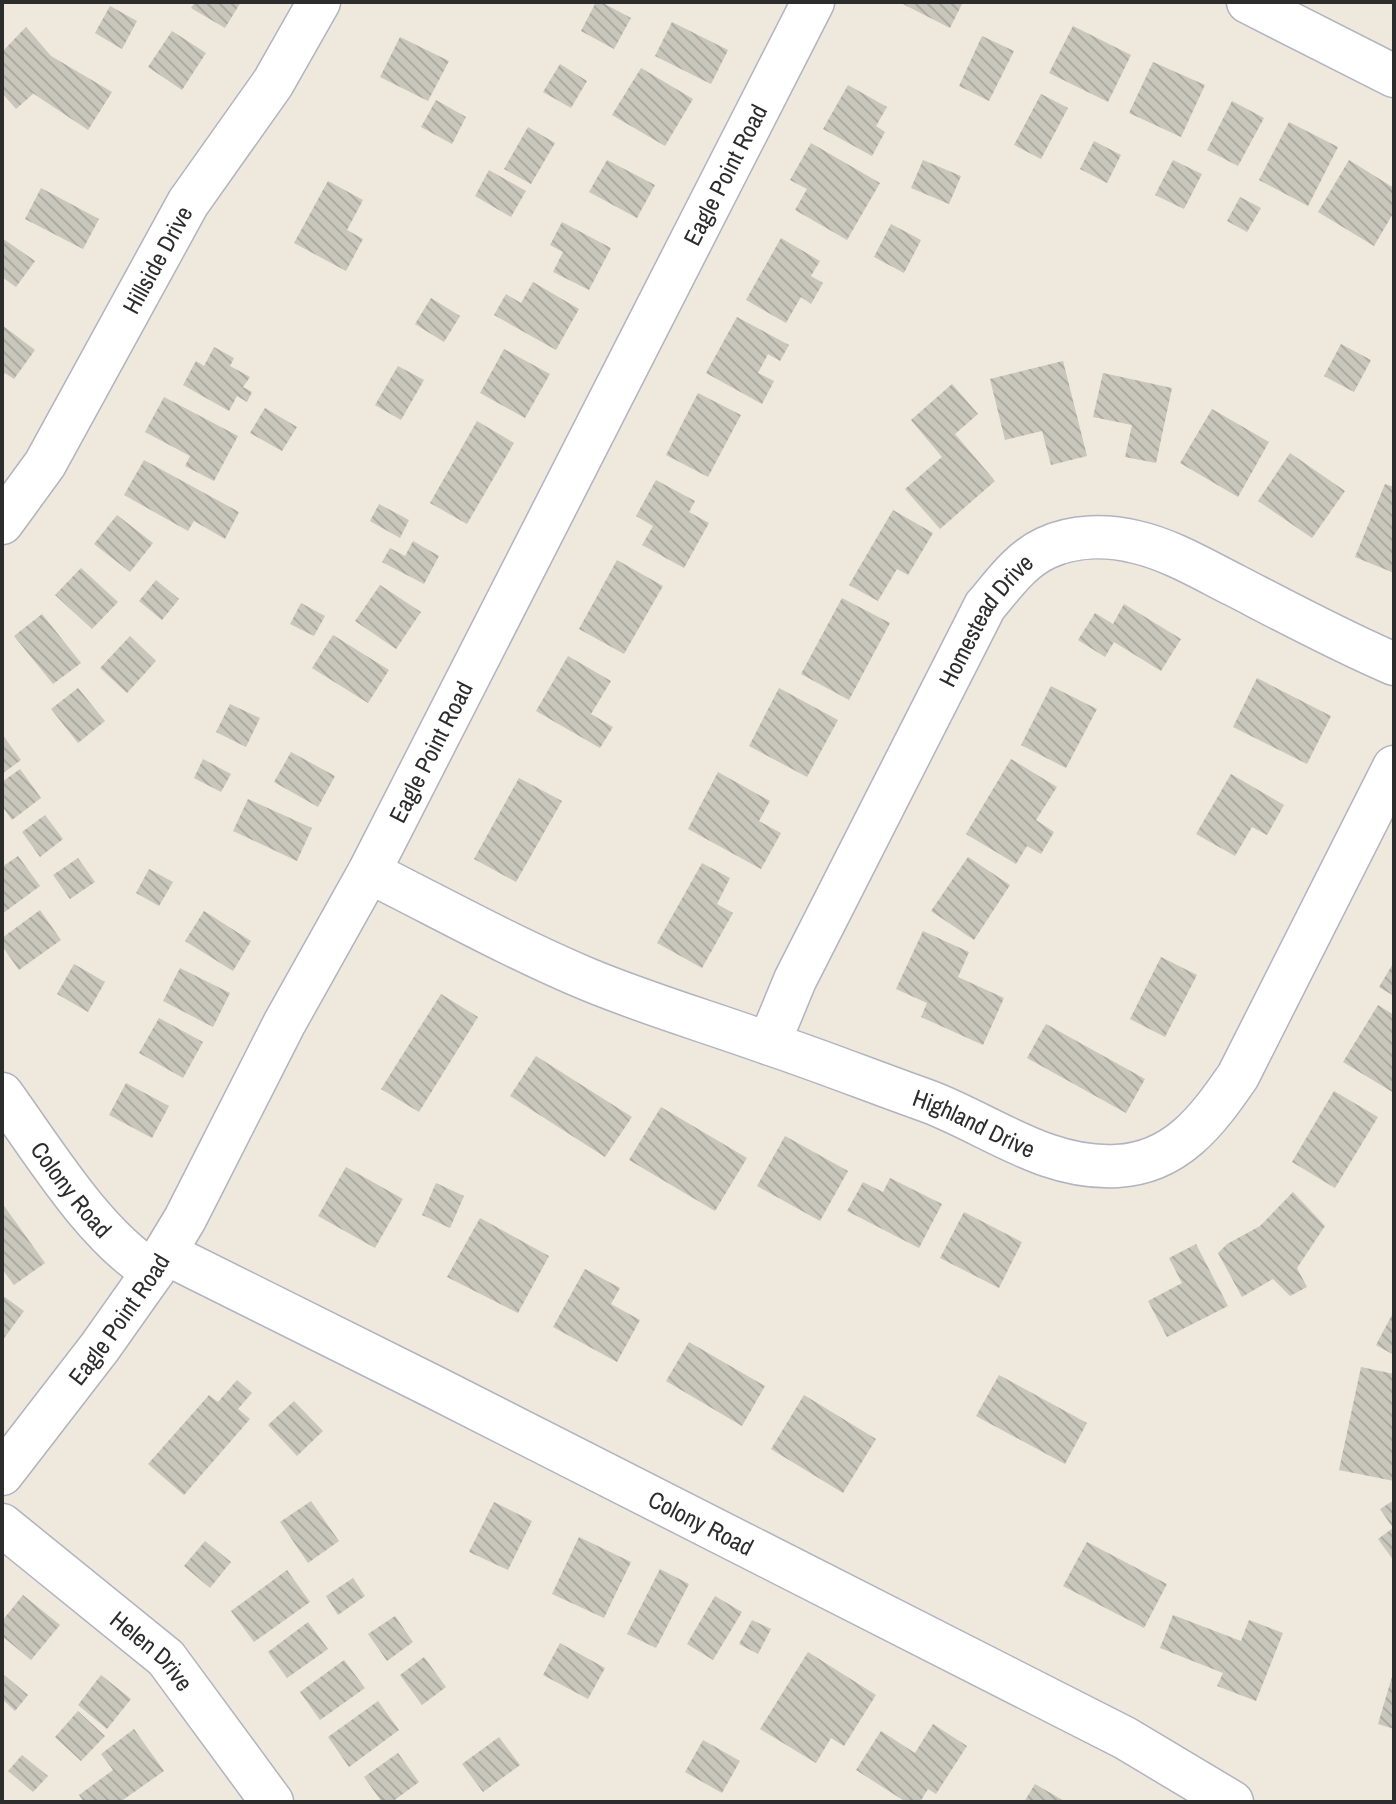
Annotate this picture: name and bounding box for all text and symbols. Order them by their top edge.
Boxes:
street label: Eagle Point Road [676,99,774,251]
street label: Hillside Drive [115,200,199,319]
street label: Homestead Drive [931,546,1039,692]
street label: Eagle Point Road [381,676,480,828]
street label: Highland Drive [909,1081,1040,1165]
street label: Colony Road [24,1135,119,1245]
street label: Eagle Point Road [61,1247,177,1391]
street label: Colony Road [643,1483,759,1563]
street label: Helen Drive [104,1603,201,1697]

